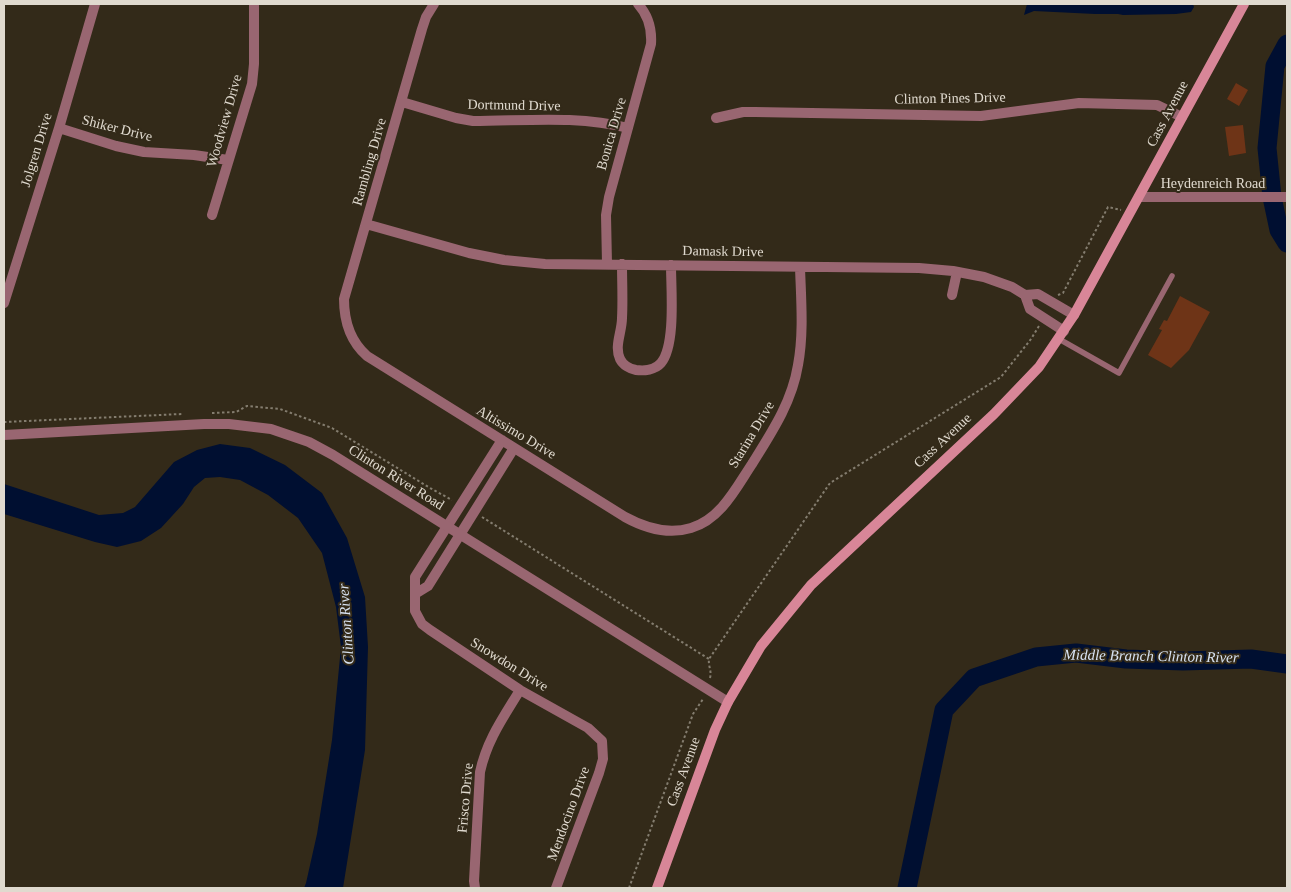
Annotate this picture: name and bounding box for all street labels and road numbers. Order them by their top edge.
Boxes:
street label: Woodview Drive [204,73,246,169]
street label: Cass Avenue [1144,78,1192,150]
street label: Clinton Pines Drive [894,90,1006,108]
street label: Bonica Drive [594,96,630,172]
street label: Dortmund Drive [467,97,561,115]
street label: Jolgren Drive [18,111,56,189]
street label: Shiker Drive [80,112,154,146]
street label: Rambling Drive [349,116,391,208]
street label: Heydenreich Road [1161,176,1265,192]
street label: Damask Drive [682,243,764,261]
street label: Starina Drive [725,399,779,471]
street label: Altissimo Drive [473,403,559,463]
street label: Cass Avenue [911,410,975,472]
street label: Clinton River Road [345,442,447,514]
street label: Snowdon Drive [467,634,551,696]
street label: Cass Avenue [664,735,704,809]
street label: Frisco Drive [455,762,477,834]
street label: Mendocino Drive [544,765,594,863]

